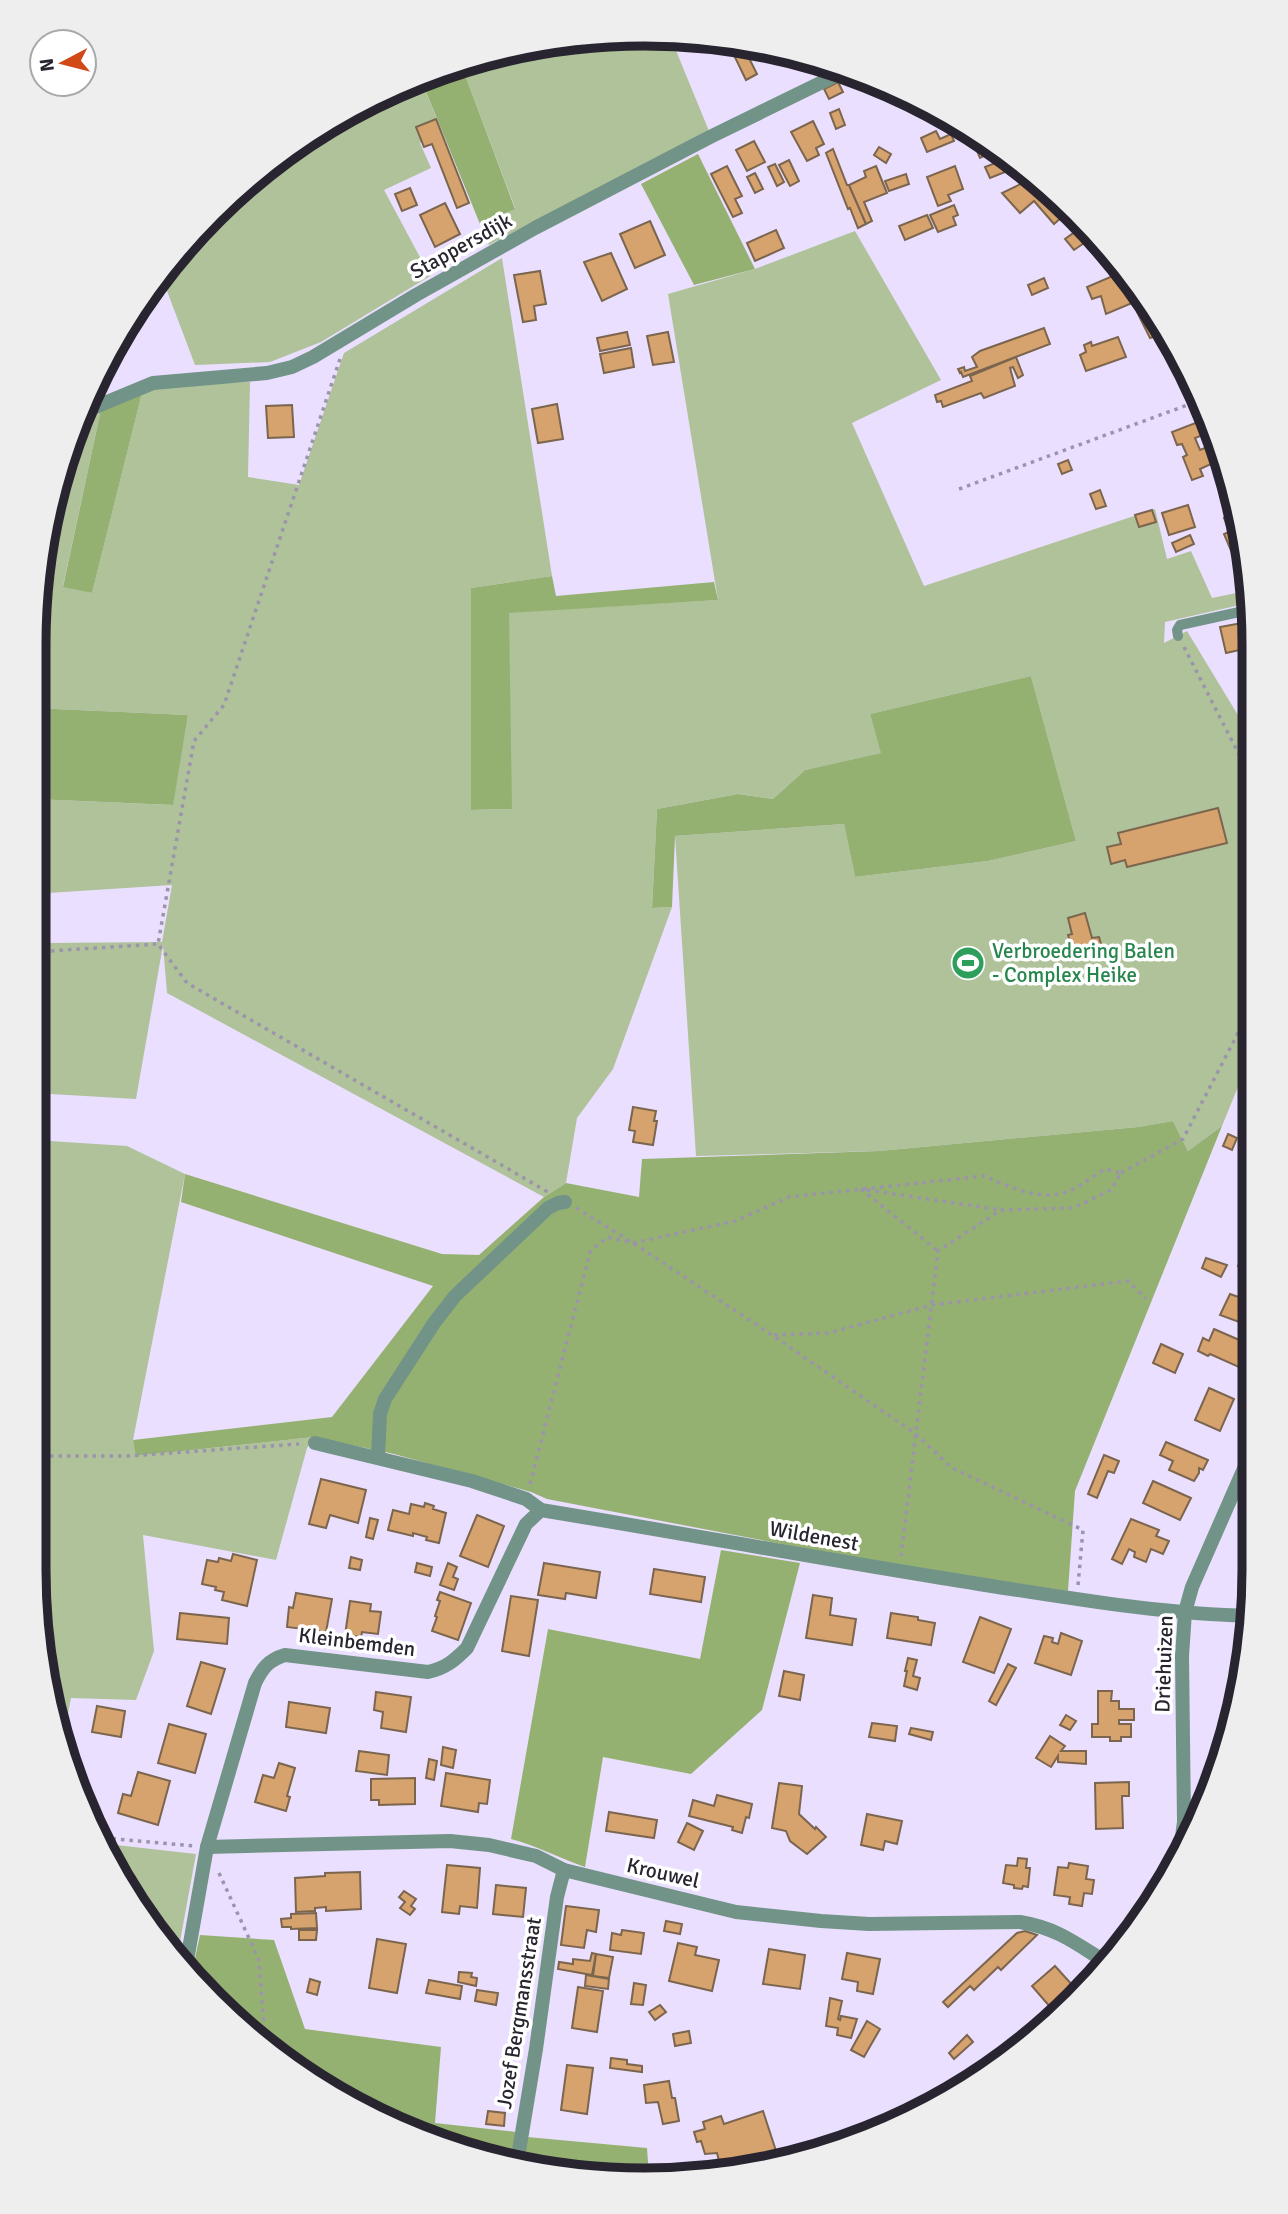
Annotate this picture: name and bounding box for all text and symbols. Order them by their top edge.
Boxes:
north arrow [28,28,98,98]
text: N [34,57,60,73]
street label: Stappersdijk [406,207,517,285]
place label: Verbroedering Balen - Complex Heike [992,938,1175,988]
sports icon: Verbroedering Balen - Complex Heike [949,944,987,982]
street label: Wildenest [768,1515,860,1557]
street label: Driehuizen [1149,1615,1179,1713]
street label: Kleinbemden [297,1622,417,1662]
street label: Krouwel [624,1852,702,1894]
street label: Jozef Bergmansstraat [491,1915,547,2111]

